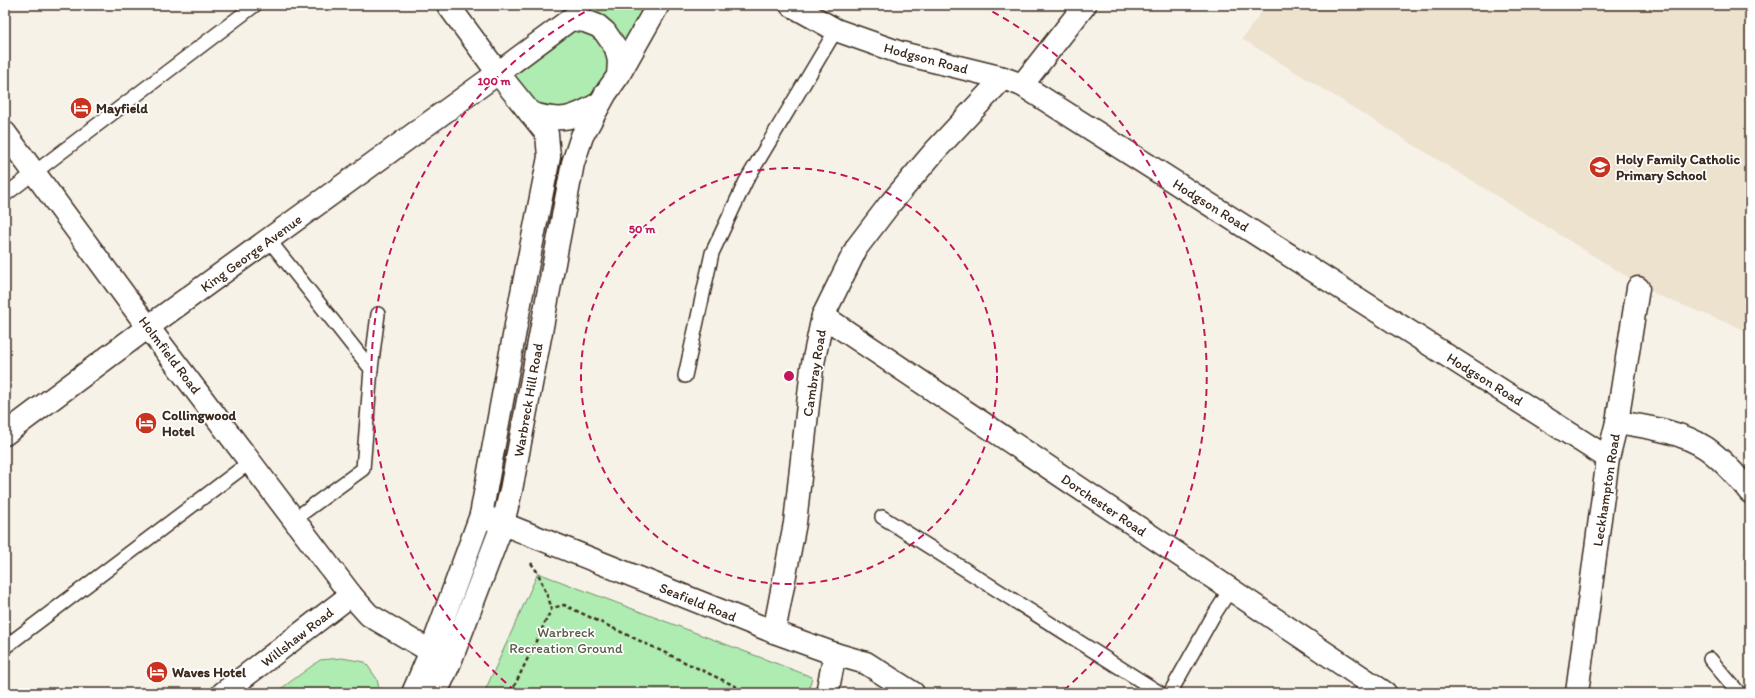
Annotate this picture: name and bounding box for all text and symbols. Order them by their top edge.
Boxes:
street label: Hodgson Road [882,39,970,78]
text: 100 m [477,74,511,88]
hotel icon: Mayfield [68,95,94,121]
place label: Mayfield [96,100,148,117]
place label: Holy Family Catholic Primary School [1616,151,1740,184]
school or university icon: Holy Family Catholic Primary School [1587,154,1613,180]
street label: Hodgson Road [1170,175,1252,236]
street label: King George Avenue [197,211,306,296]
text: 50 m [629,222,656,236]
street label: Holmfield Road [135,313,205,398]
street label: Cambray Road [799,328,830,418]
street label: Warbreck Hill Road [510,341,547,458]
street label: Hodgson Road [1444,349,1526,410]
centre of rings [782,369,796,383]
place label: Collingwood Hotel [162,407,237,440]
hotel icon: Collingwood Hotel [133,410,159,436]
street label: Leckhampton Road [1589,432,1624,548]
street label: Dorchester Road [1058,471,1150,540]
street label: Seafield Road [657,579,739,626]
street label: Willshaw Road [258,604,337,671]
park label: Warbreck Recreation Ground [509,624,623,657]
hotel icon: Waves Hotel [144,659,170,685]
place label: Waves Hotel [172,664,247,681]

